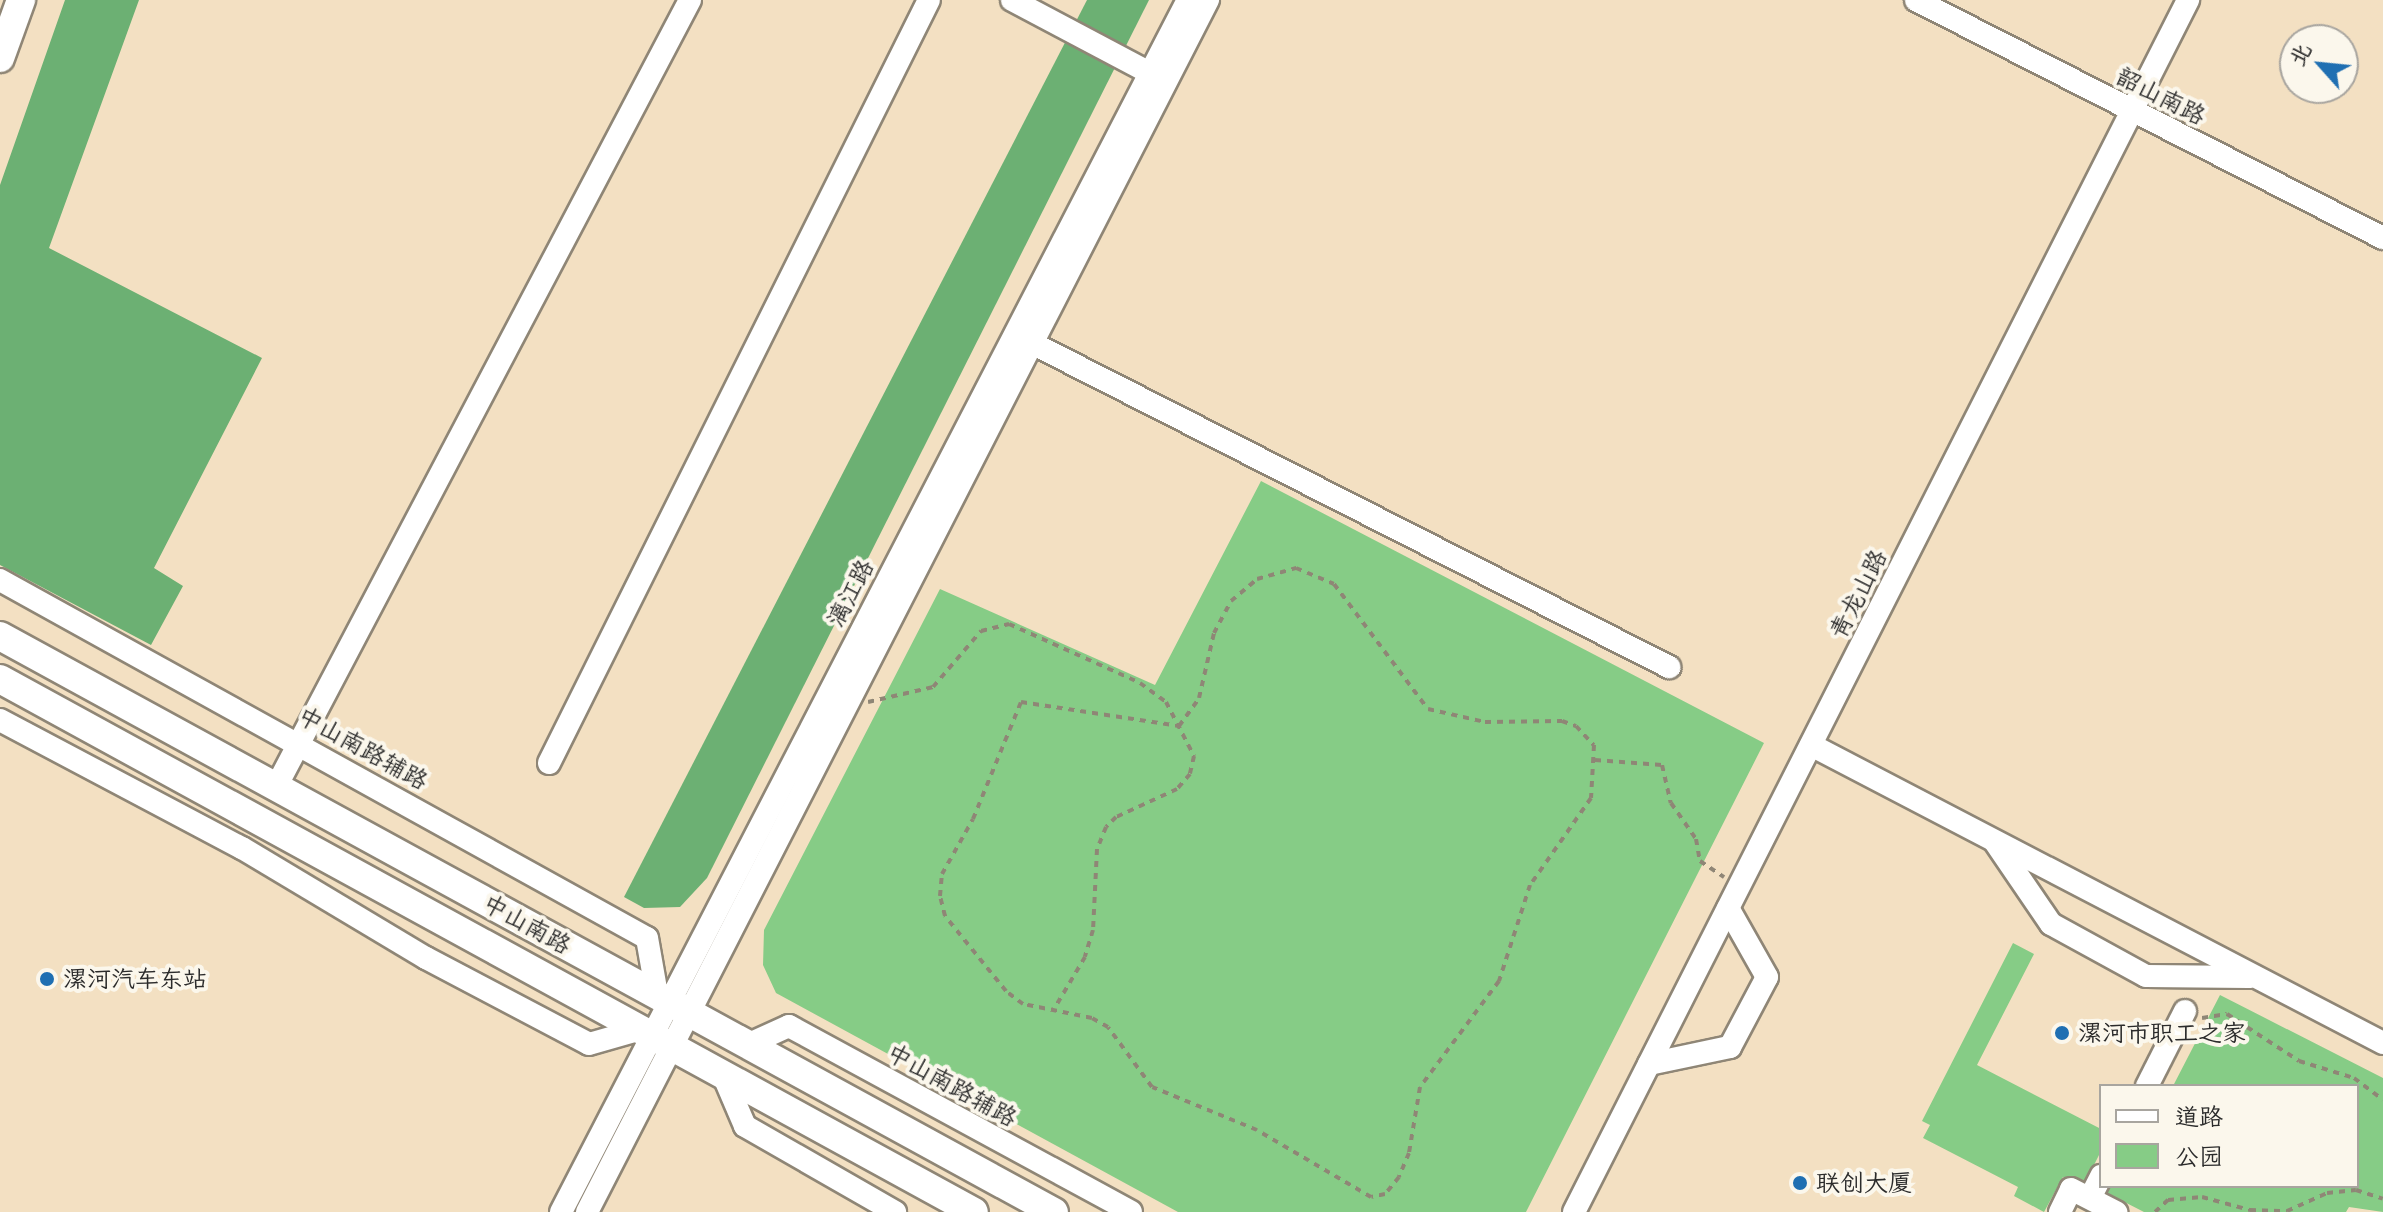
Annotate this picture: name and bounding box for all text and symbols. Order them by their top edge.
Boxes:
north arrow [2279,24,2359,104]
text: 北 [2282,38,2317,70]
street label: 韶山南路 [2112,61,2210,131]
street label: 青龙山路 [1823,545,1893,643]
street label: 漓江路 [820,554,880,632]
street label: 中山南路辅路 [293,700,433,796]
street label: 中山南路 [478,888,576,960]
place label: 漯河汽车东站 [63,965,207,993]
marker: 漯河汽车东站 [38,970,56,988]
place label: 漯河市职工之家 [2078,1019,2246,1047]
marker: 漯河市职工之家 [2053,1024,2071,1042]
street label: 中山南路辅路 [882,1037,1022,1133]
legend [2099,1084,2359,1188]
text: 道路 [2175,1101,2223,1131]
text: 公园 [2175,1141,2223,1171]
place label: 联创大厦 [1816,1169,1912,1197]
marker: 联创大厦 [1791,1174,1809,1192]

